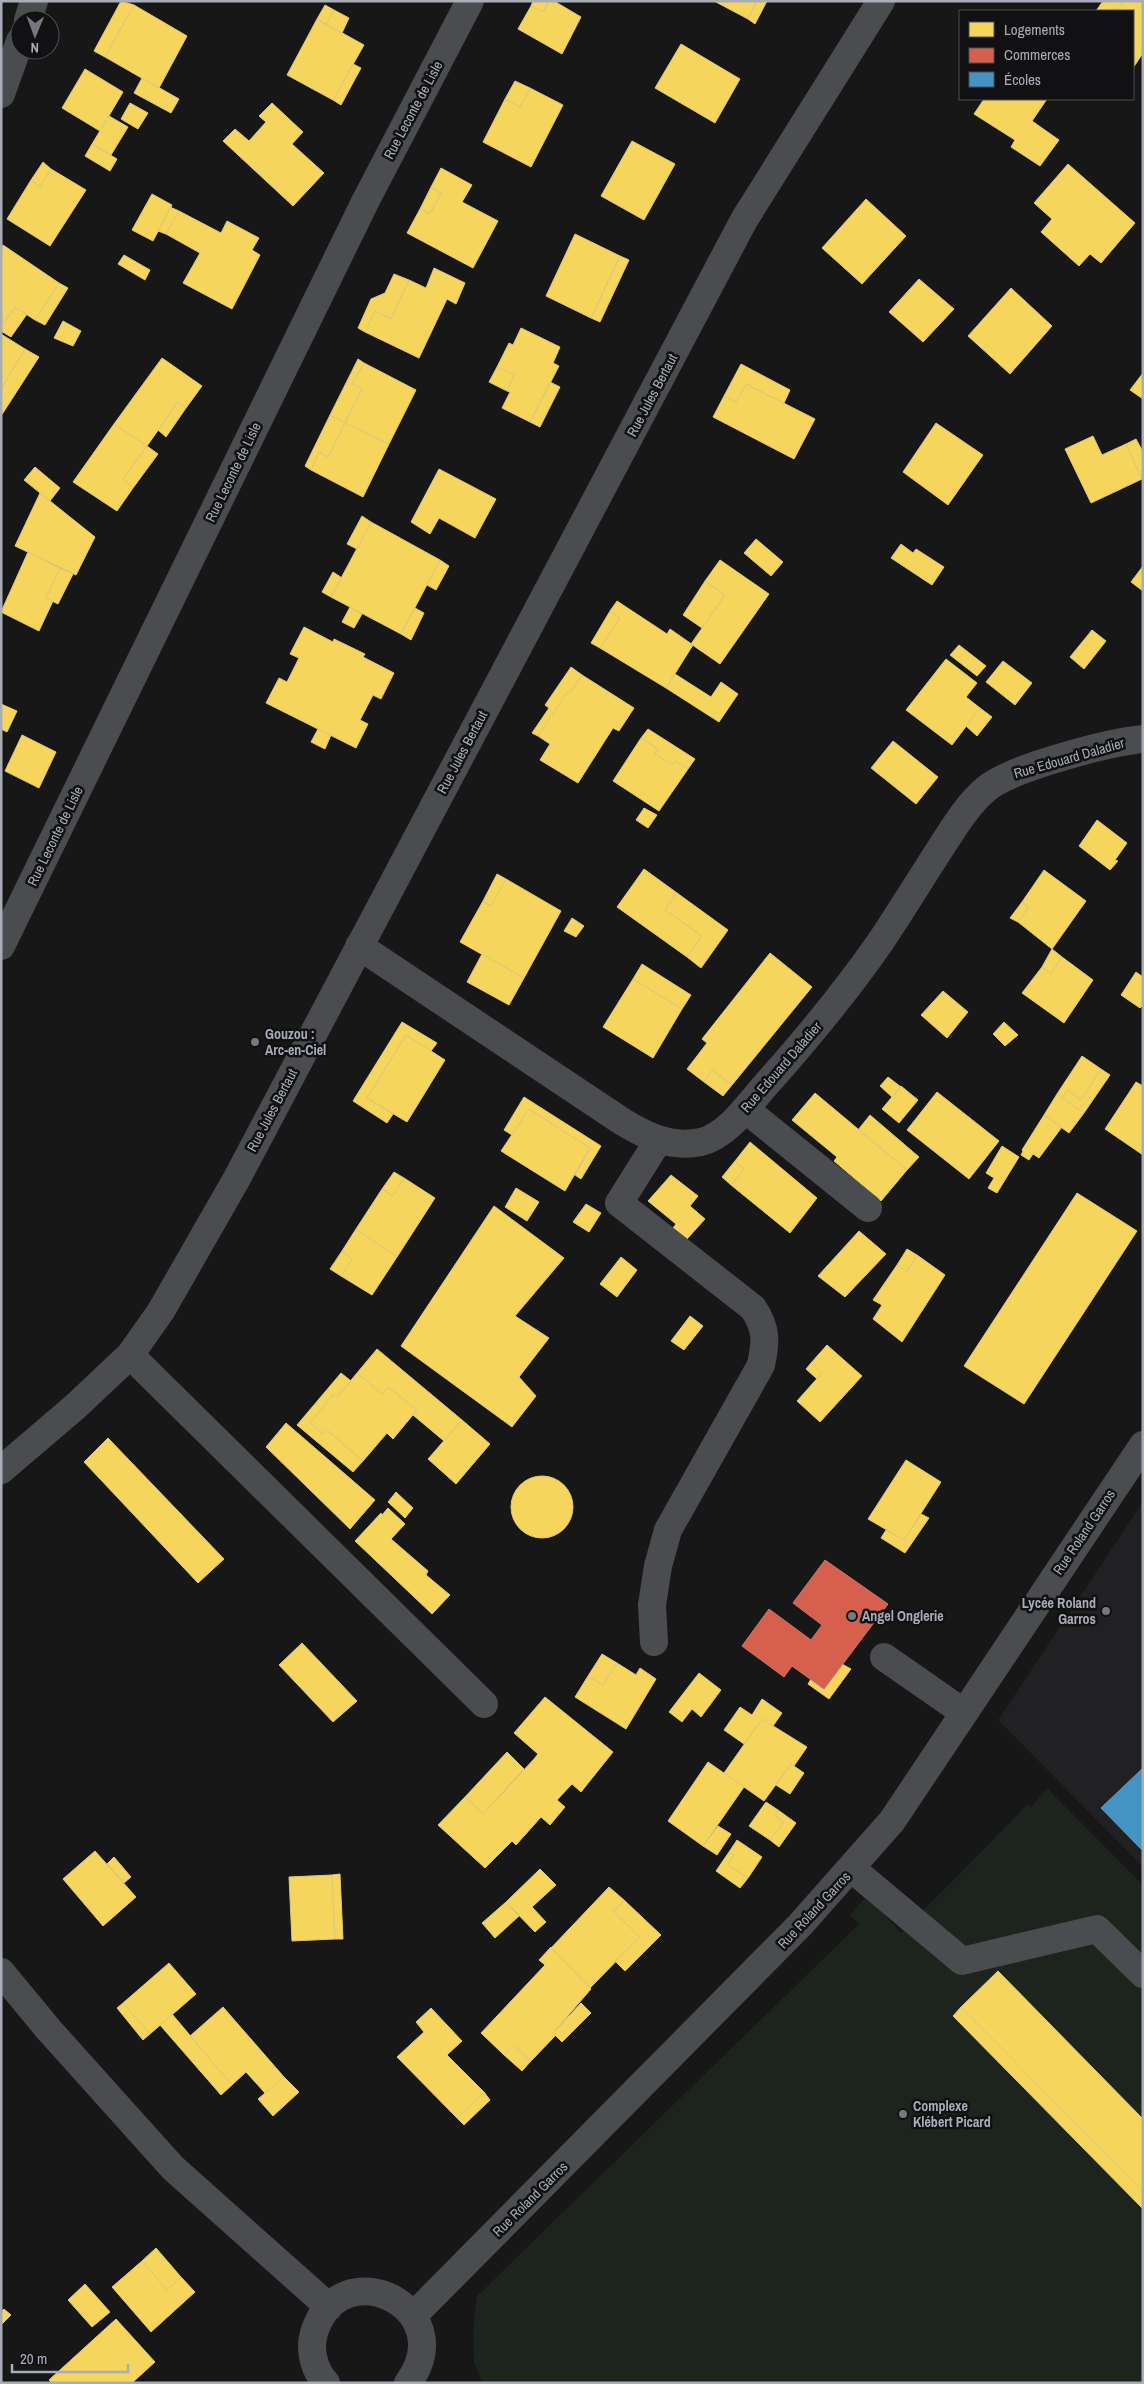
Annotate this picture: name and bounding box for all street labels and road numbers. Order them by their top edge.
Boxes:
street label: Rue Leconte de Lisle [380,58,446,162]
street label: Rue Jules Bertaut [623,350,681,440]
street label: Rue Leconte de Lisle [201,419,265,525]
street label: Rue Jules Bertaut [433,707,491,797]
street label: Rue Edouard Daladier [1012,734,1127,782]
street label: Rue Leconte de Lisle [23,783,87,889]
street label: Rue Edouard Daladier [737,1018,825,1116]
street label: Rue Jules Bertaut [243,1065,301,1155]
street label: Rue Roland Garros [1049,1486,1119,1578]
street label: Rue Roland Garros [774,1868,854,1952]
street label: Rue Roland Garros [489,2157,572,2240]

